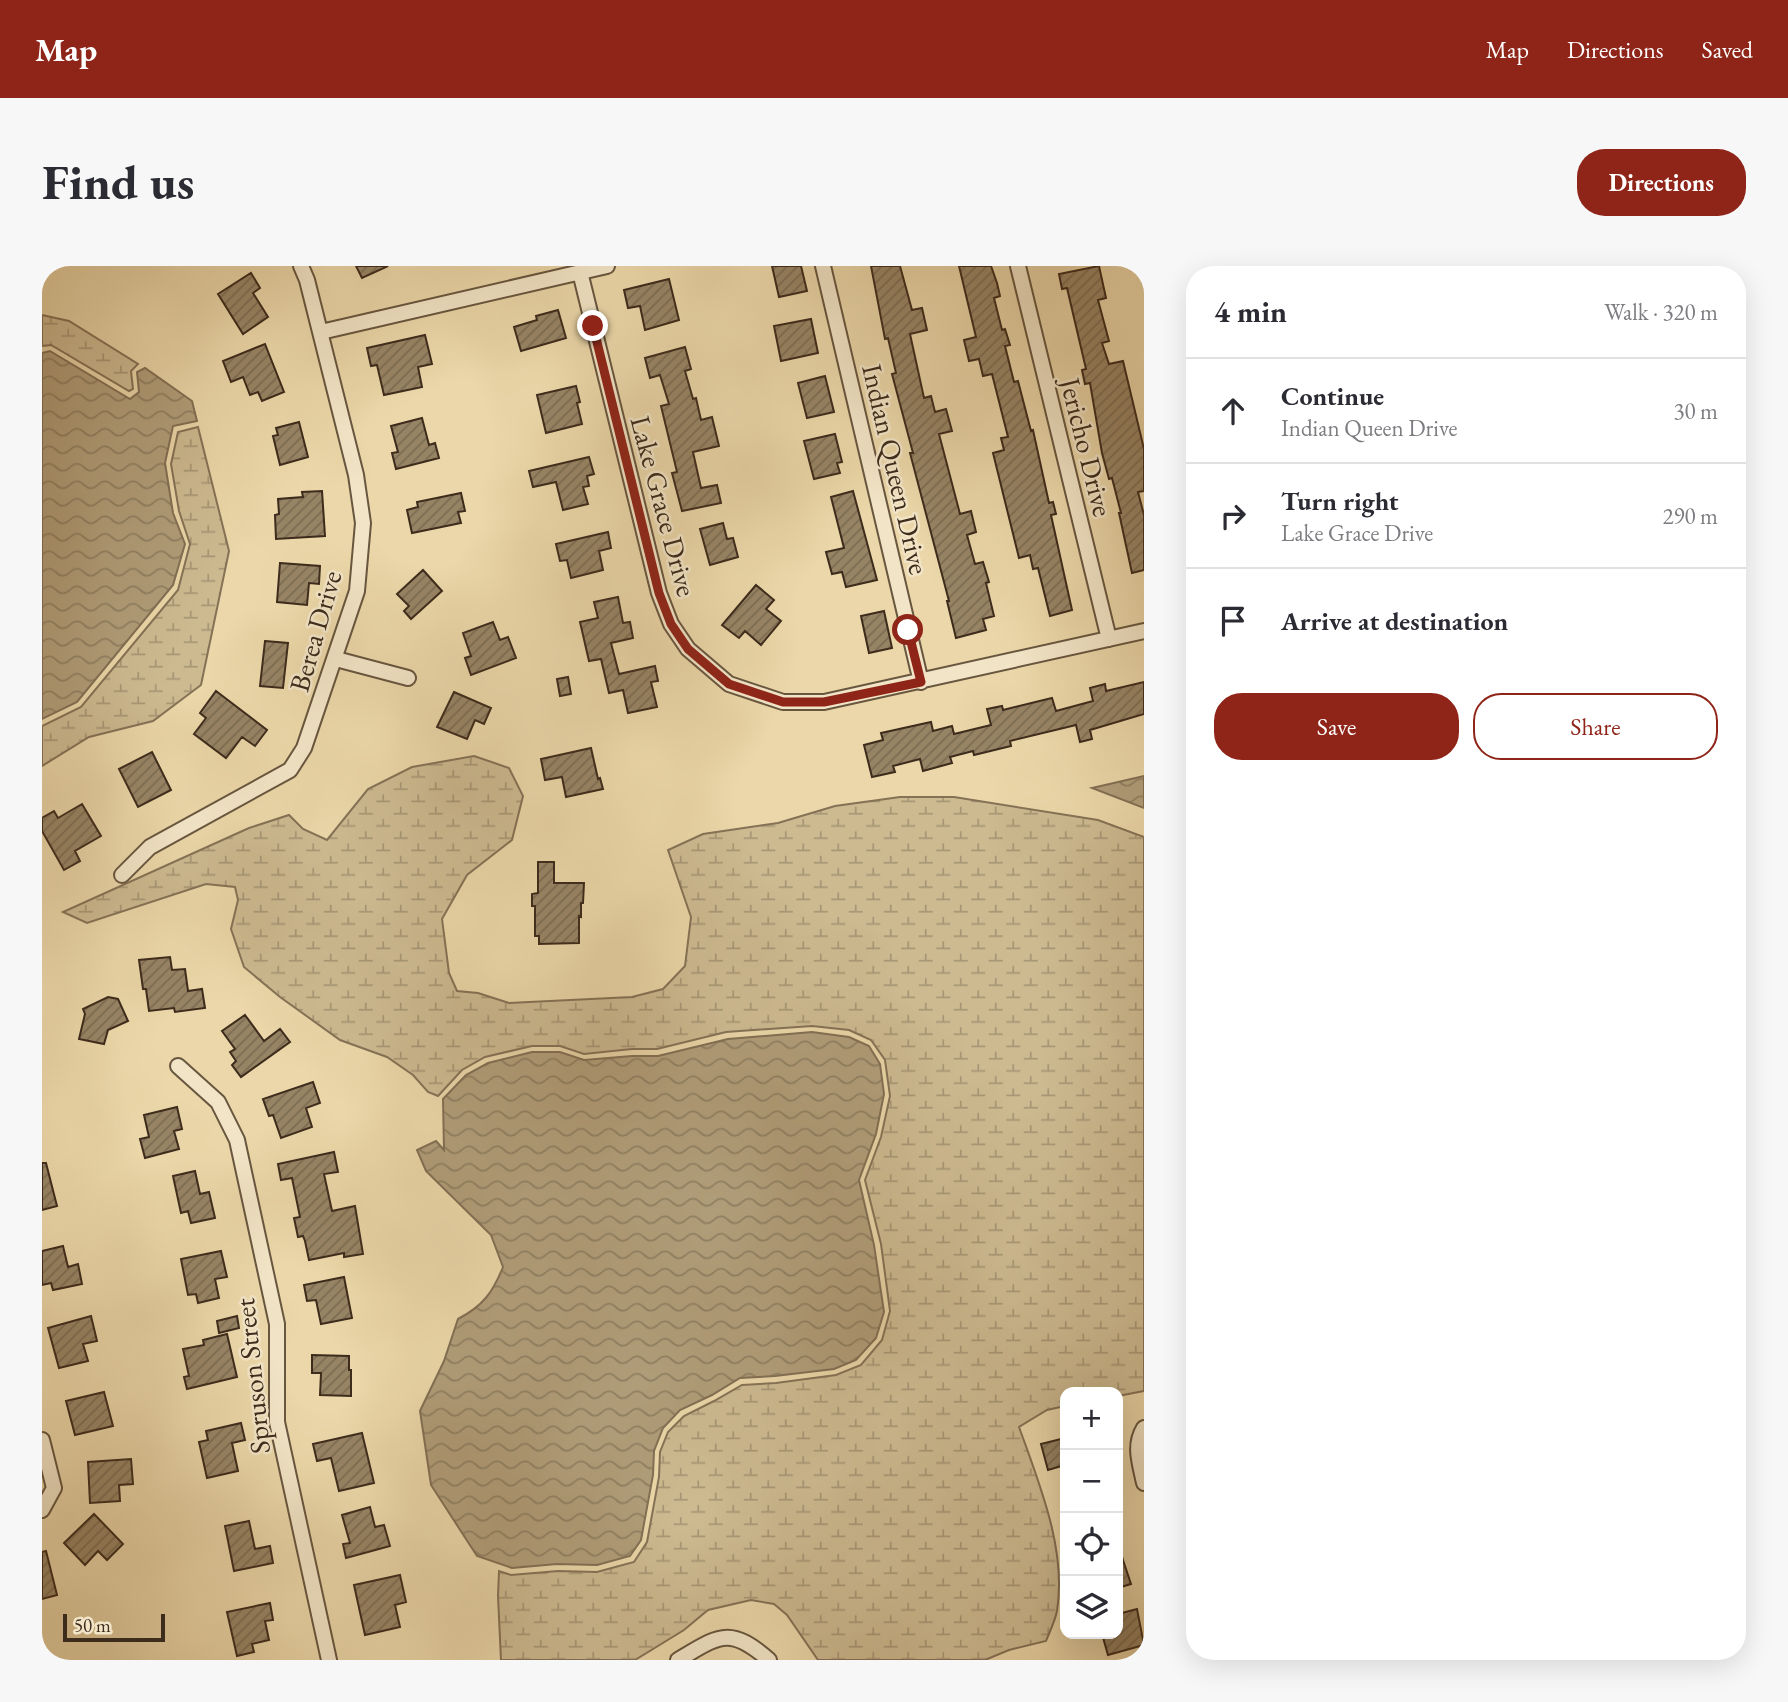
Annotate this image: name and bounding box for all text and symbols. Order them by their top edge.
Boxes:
text: Map [35,28,97,71]
text: Map [1486,34,1529,65]
text: Directions [1567,34,1664,65]
text: Saved [1702,34,1753,65]
button: Directions [1577,149,1746,216]
text: Find us [42,150,194,214]
text: 4 min [1214,292,1287,331]
text: Walk · 320 m [1604,297,1718,327]
route end [577,310,608,341]
street label: Indian Queen Drive [854,360,938,578]
street label: Jericho Drive [1052,372,1122,520]
text: Continue [1281,379,1384,413]
icon: ahead [1214,392,1252,430]
text: 30 m [1673,396,1718,426]
street label: Lake Grace Drive [623,412,705,600]
text: Indian Queen Drive [1281,413,1457,443]
text: Turn right [1281,484,1399,518]
icon: right [1214,497,1252,535]
text: 290 m [1662,501,1718,531]
text: Lake Grace Drive [1281,518,1433,548]
street label: Berea Drive [281,566,349,696]
icon: arrive [1214,602,1252,640]
text: Arrive at destination [1281,604,1508,638]
route start [892,614,923,645]
button: Save [1214,693,1459,760]
button: Share [1473,693,1718,760]
street label: Spruson Street [226,1296,278,1456]
map controls [1060,1387,1123,1639]
button: + [1060,1387,1123,1450]
button: − [1060,1450,1123,1513]
button: locate [1060,1513,1123,1576]
button: layers [1060,1576,1123,1639]
scale bar [63,1611,164,1643]
text: 50 m [74,1613,111,1638]

